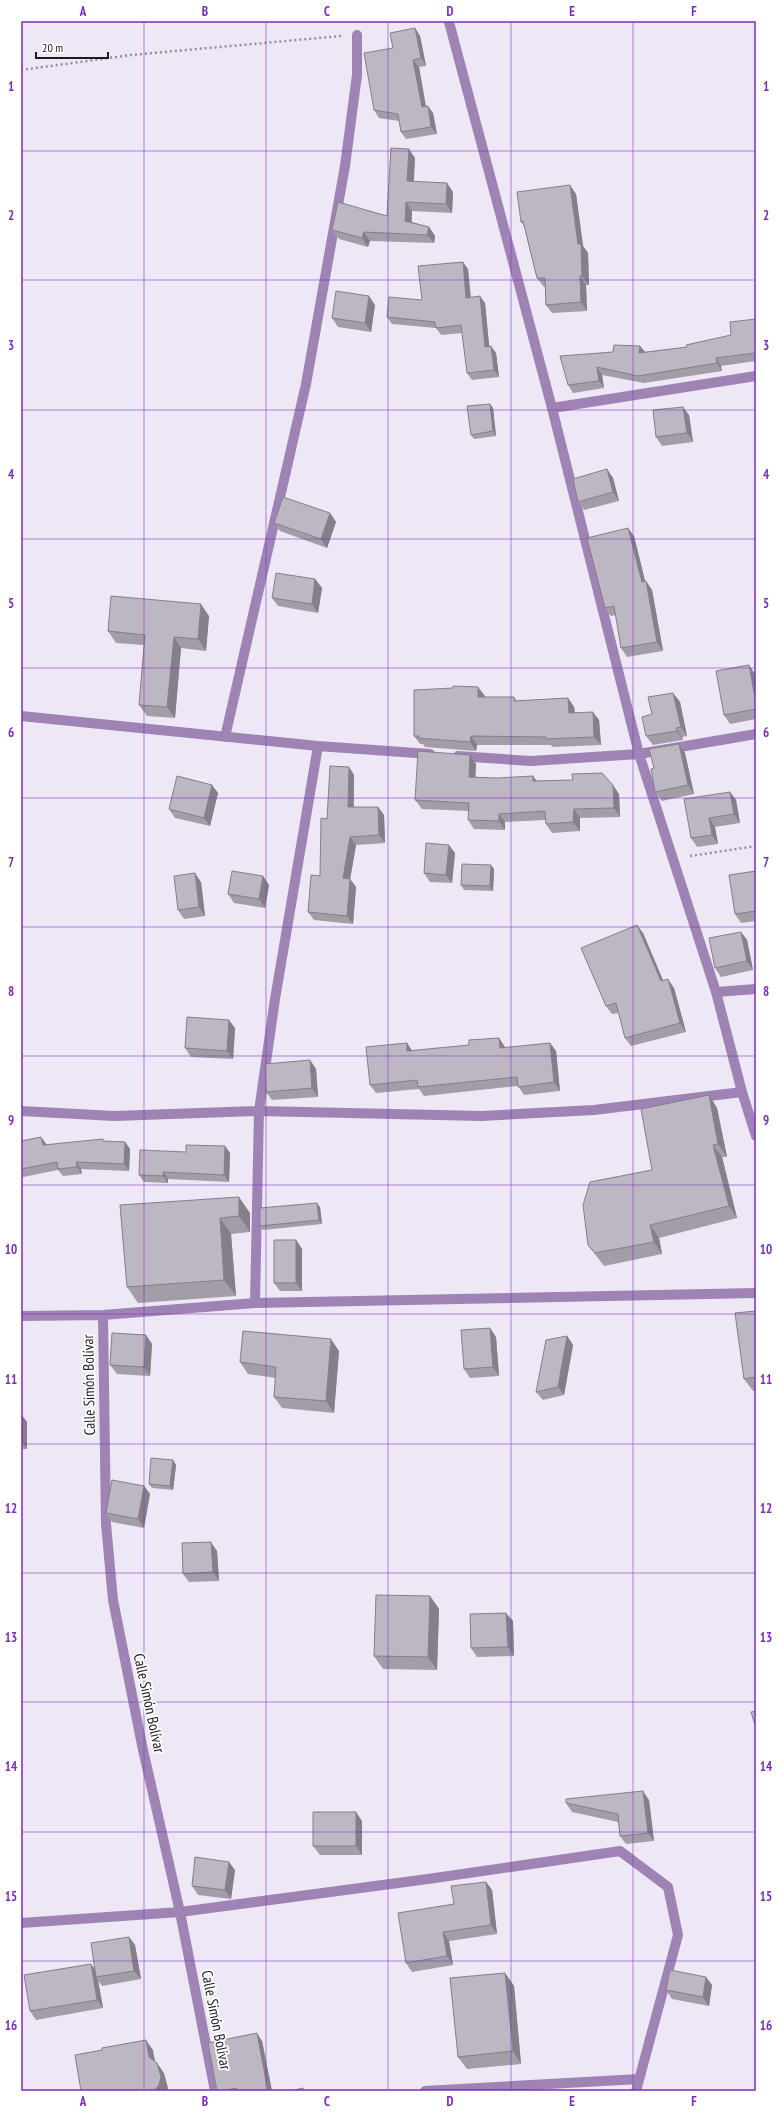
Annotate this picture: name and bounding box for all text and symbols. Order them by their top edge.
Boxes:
text: A [79,3,87,20]
text: B [202,3,208,20]
text: C [324,3,330,20]
text: D [447,3,454,20]
text: E [569,3,575,20]
text: F [691,3,697,20]
scale bar [36,34,108,60]
text: 20 m [42,40,63,55]
text: 1 [8,78,14,95]
text: 1 [763,78,769,95]
text: 2 [8,207,14,224]
text: 2 [763,207,769,224]
text: 3 [8,337,14,354]
text: 3 [763,337,769,354]
text: 4 [8,466,15,483]
text: 4 [763,466,770,483]
text: 5 [8,595,14,612]
text: 5 [763,595,769,612]
text: 6 [8,724,14,741]
text: 6 [763,724,769,741]
text: 7 [8,854,14,871]
text: 7 [763,854,769,871]
text: 8 [8,983,14,1000]
text: 8 [763,983,769,1000]
text: 9 [8,1112,14,1129]
text: 9 [763,1112,769,1129]
text: 10 [5,1241,17,1258]
text: 10 [760,1241,772,1258]
street label: Calle Simón Bolívar [78,1333,99,1436]
text: 11 [5,1371,17,1388]
text: 11 [760,1371,772,1388]
text: 12 [5,1500,17,1517]
text: 12 [760,1500,772,1517]
text: 13 [5,1629,17,1646]
text: 13 [760,1629,772,1646]
street label: Calle Simón Bolívar [130,1652,169,1755]
text: 14 [5,1758,18,1775]
text: 14 [760,1758,773,1775]
text: 15 [5,1888,17,1905]
text: 15 [760,1888,772,1905]
street label: Calle Simón Bolívar [198,1969,236,2072]
text: 16 [5,2017,17,2034]
text: 16 [760,2017,772,2034]
text: A [79,2093,87,2110]
text: B [202,2093,208,2110]
text: C [324,2093,330,2110]
text: D [447,2093,454,2110]
text: E [569,2093,575,2110]
text: F [691,2093,697,2110]

